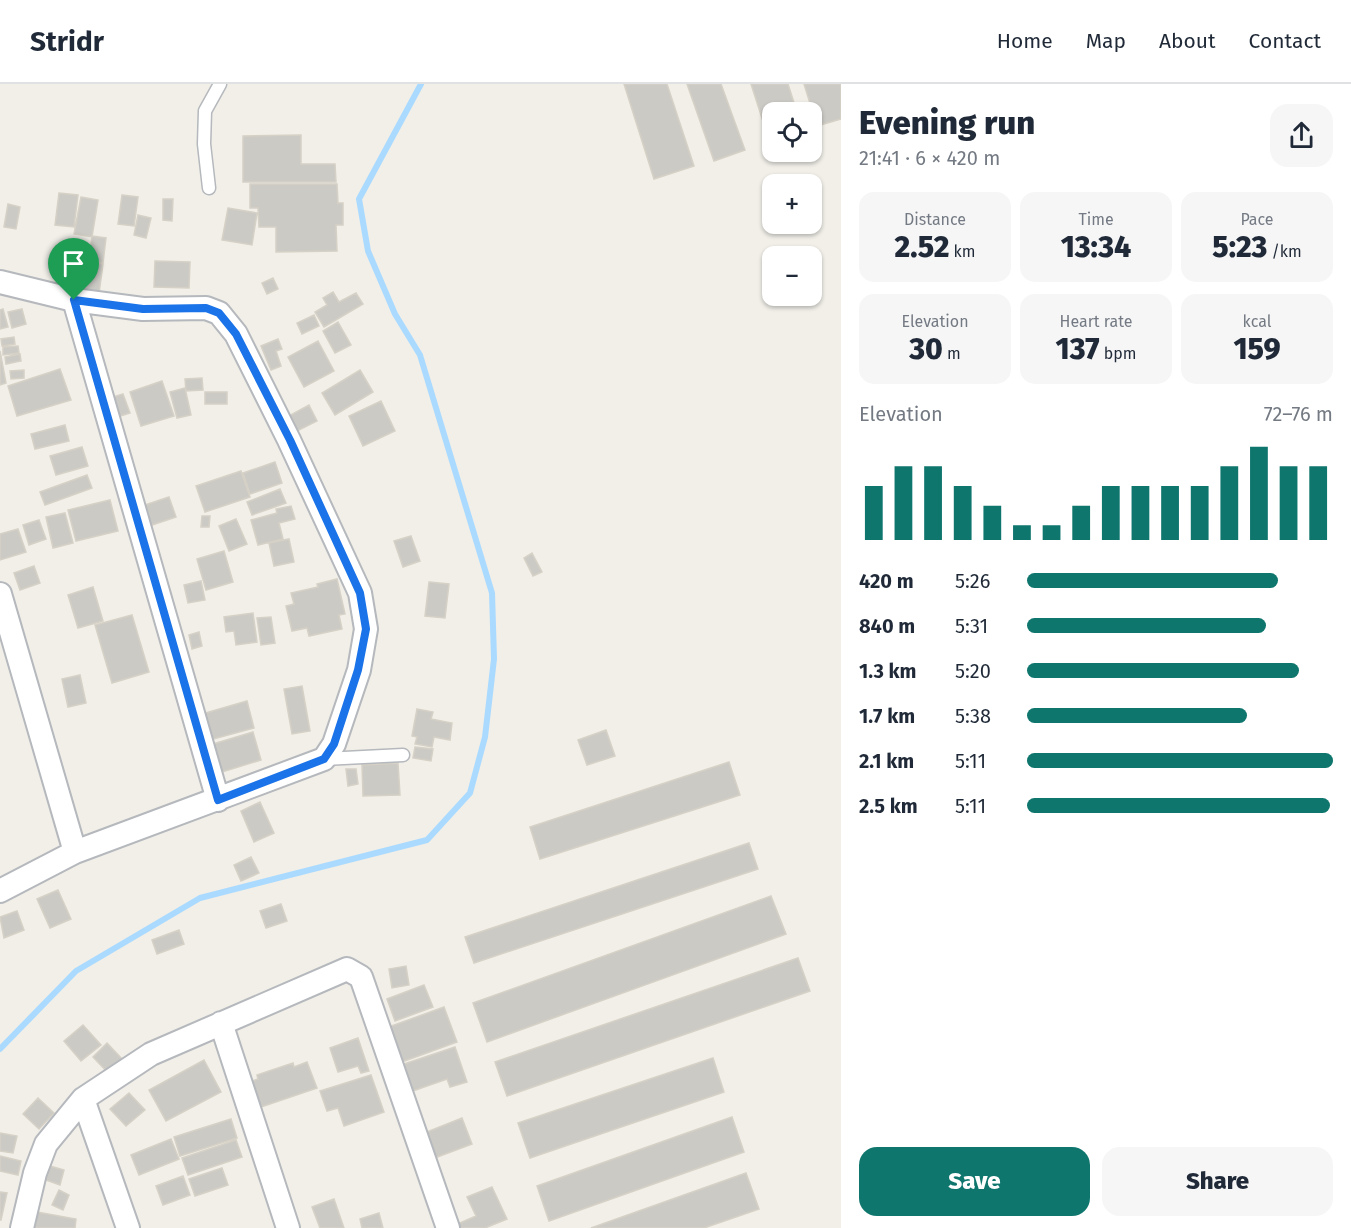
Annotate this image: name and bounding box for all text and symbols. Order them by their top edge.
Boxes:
text: Stridr [30,25,104,58]
text: Home [997,28,1053,54]
text: Map [1086,28,1126,54]
text: About [1159,28,1216,54]
text: Contact [1249,28,1321,54]
map controls [762,102,822,306]
button: locate [762,102,822,162]
text: Evening run [859,103,1035,143]
button: share [1270,104,1333,167]
text: 21:41 · 6 × 420 m [859,146,1000,170]
button: + [762,174,822,234]
text: Distance [904,210,966,229]
text: Time [1078,210,1114,229]
text: Pace [1240,210,1274,229]
text: 2.52 [895,229,949,265]
text: 13:34 [1061,229,1131,265]
text: 5:23 [1212,229,1267,265]
pin [48,238,99,300]
text: km [949,242,976,261]
text: /km [1267,242,1302,261]
button: − [762,246,822,306]
icon: arrive [57,247,90,280]
text: Elevation [901,312,969,331]
text: Heart rate [1060,312,1132,331]
text: kcal [1243,312,1271,331]
text: 30 [909,331,943,367]
text: 137 [1055,331,1100,367]
text: 159 [1233,331,1281,367]
text: m [943,344,961,363]
text: bpm [1100,344,1137,363]
text: Elevation [859,402,943,426]
text: 72–76 m [1264,402,1333,426]
text: 420 m [859,569,914,593]
text: 5:26 [955,569,990,593]
text: 840 m [859,614,915,638]
text: 5:31 [955,614,988,638]
text: 1.3 km [859,659,916,683]
text: 5:20 [955,659,991,683]
text: 1.7 km [859,704,915,728]
text: 5:38 [955,704,991,728]
text: 2.1 km [859,749,914,773]
text: 5:11 [955,749,986,773]
text: 2.5 km [859,794,918,818]
text: 5:11 [955,794,986,818]
button: Save [859,1147,1090,1216]
button: Share [1102,1147,1333,1216]

